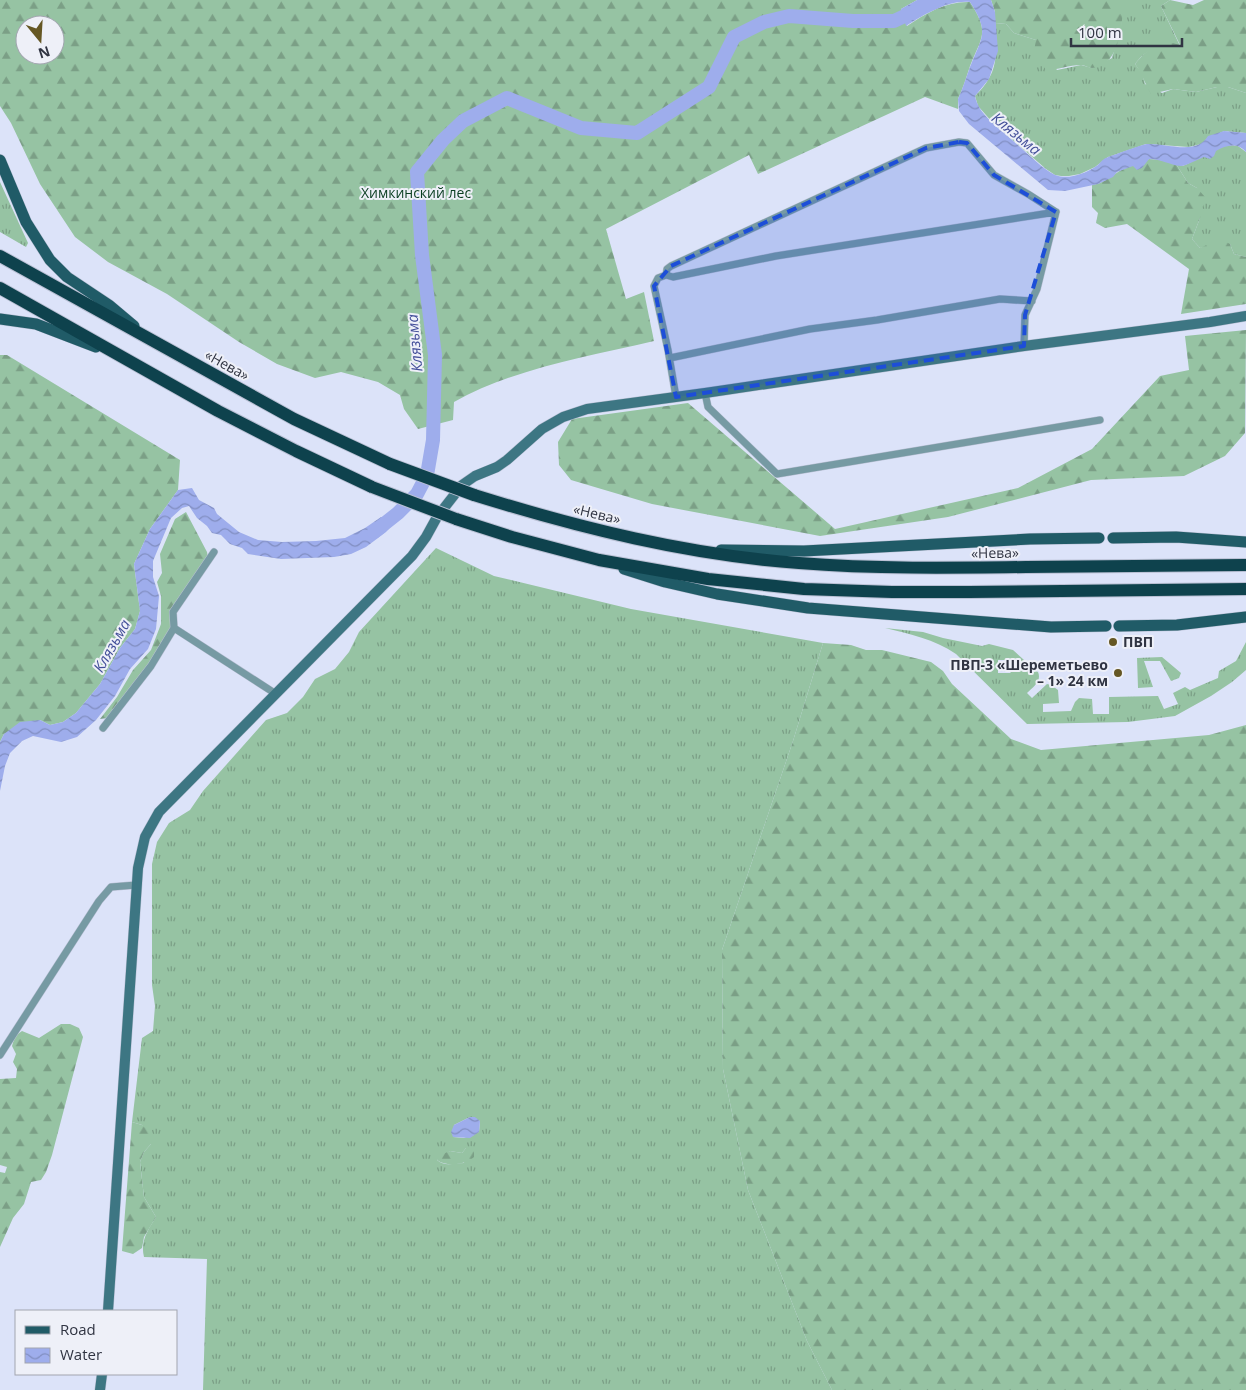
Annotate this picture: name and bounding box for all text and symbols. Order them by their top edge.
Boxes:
north arrow [15,15,65,65]
scale bar [1071,15,1182,47]
text: 100 m [1078,22,1122,42]
text: N [36,42,53,64]
water label: Клязьма [988,107,1046,159]
park label: Химкинский лес [361,183,471,202]
water label: Клязьма [401,313,426,373]
street label: «Нева» [202,345,253,385]
street label: «Нева» [572,499,623,528]
street label: «Нева» [971,543,1019,562]
water label: Клязьма [88,615,134,675]
place label: ПВП [1123,632,1153,651]
marker: ПВП [1107,636,1119,648]
place label: ПВП-3 «Шереметьево – 1» 24 км [950,655,1108,690]
marker: ПВП-3 «Шереметьево – 1» 24 км [1112,667,1124,679]
legend [15,1310,178,1375]
text: Road [60,1319,96,1339]
text: Water [60,1344,102,1364]

